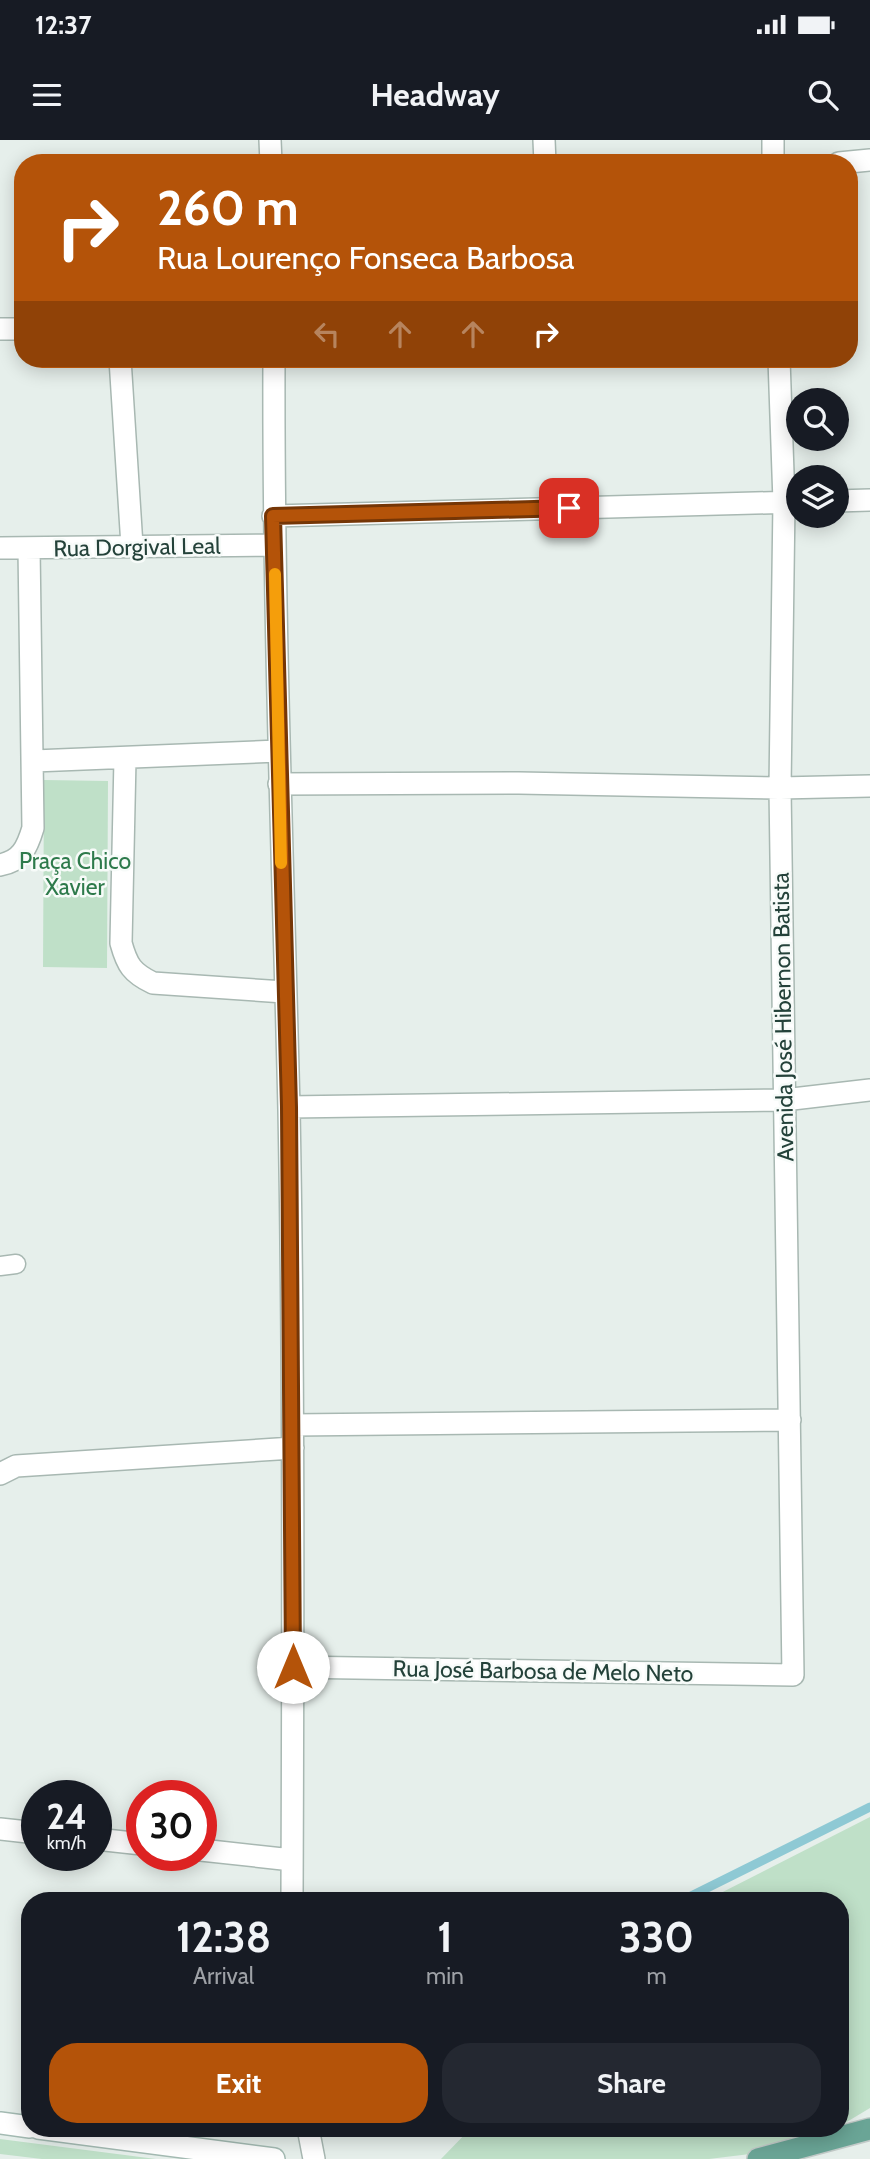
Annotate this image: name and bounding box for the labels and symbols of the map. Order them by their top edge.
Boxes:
pin [539,478,599,538]
street label: Rua Dorgival Leal [53,532,221,562]
park label: Praça Chico Xavier [19,847,131,901]
street label: Avenida José Hibernon Batista [766,872,800,1162]
position arrow [256,1630,330,1704]
street label: Rua José Barbosa de Melo Neto [392,1654,694,1688]
speed limit sign: 30 [126,1780,217,1871]

